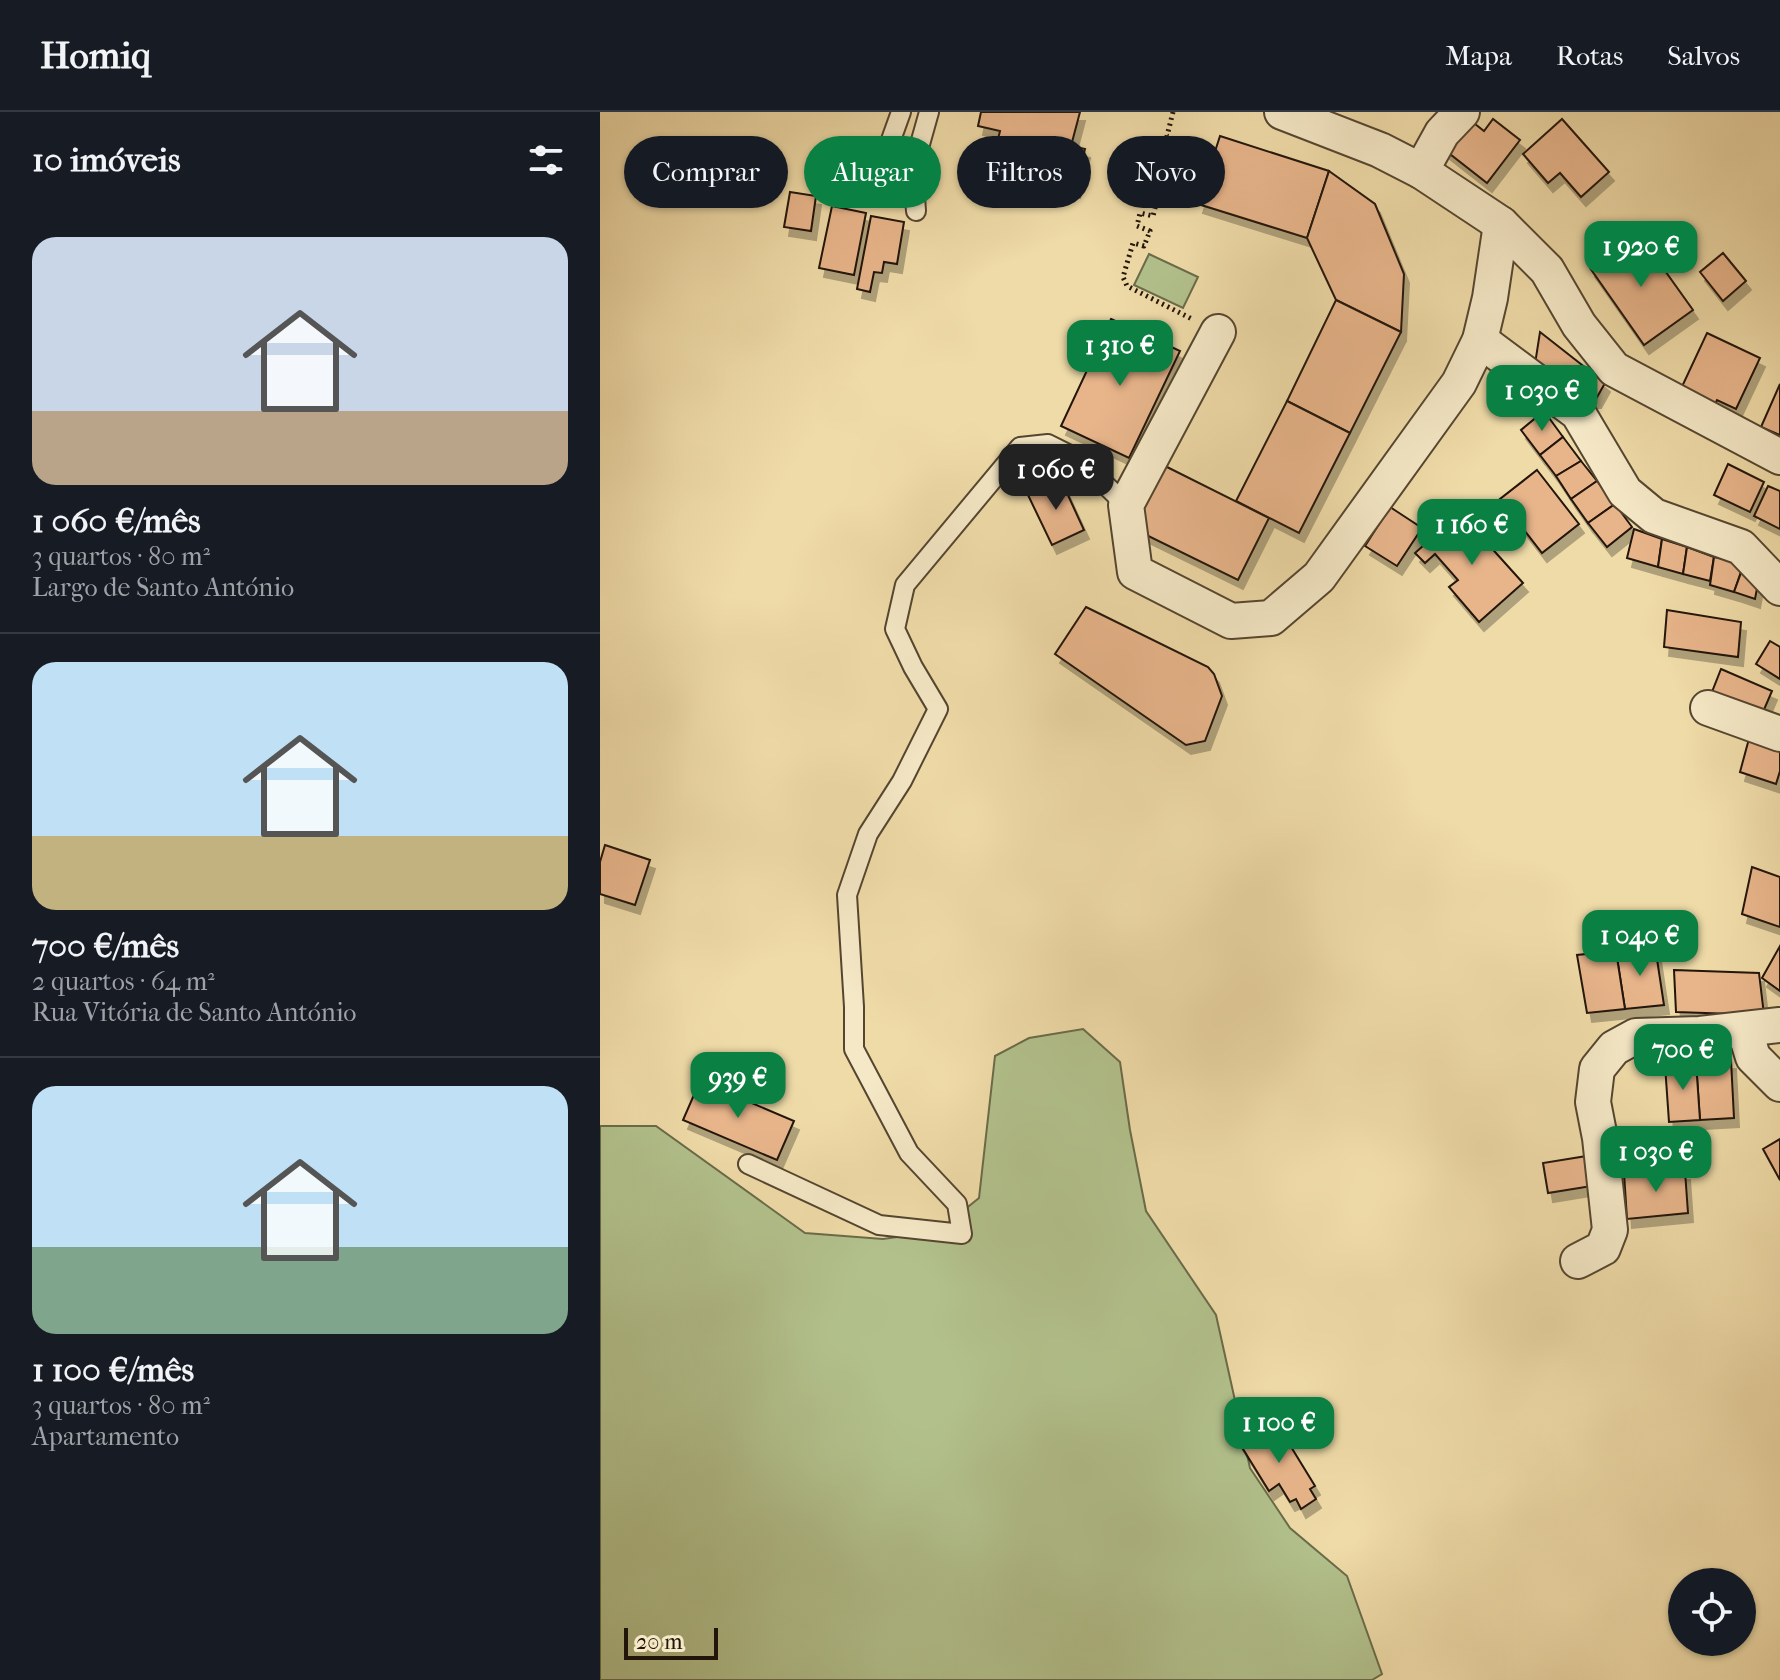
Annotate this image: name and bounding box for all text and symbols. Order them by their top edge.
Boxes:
text: Homiq [40,33,151,78]
text: Mapa [1445,39,1512,72]
text: Rotas [1556,39,1623,72]
text: Salvos [1667,39,1740,72]
chip: Comprar [624,136,788,208]
chip: Alugar [804,136,941,208]
chip: Filtros [957,136,1091,208]
chip: Novo [1107,136,1225,208]
icon: filters [524,138,568,182]
text: 10 imóveis [32,140,181,180]
pin: 1 920 € [1567,221,1715,289]
text: 1 920 € [1602,231,1680,262]
icon: home [228,289,372,433]
pin: 1 310 € [1046,320,1194,388]
text: 1 310 € [1085,330,1155,361]
pin: 1 030 € [1468,365,1616,433]
text: 1 030 € [1504,375,1580,406]
pin: 1 060 € [982,444,1130,512]
text: 1 060 € [1017,454,1095,485]
pin: 1 160 € [1398,499,1546,567]
text: 1 060 €/mês [32,501,201,541]
text: 1 160 € [1435,509,1509,540]
text: 3 quartos · 80 m² [32,541,210,572]
text: Largo de Santo António [32,572,294,603]
icon: home [228,714,372,858]
pin: 1 040 € [1566,910,1714,978]
text: 1 040 € [1600,920,1680,951]
text: 700 €/mês [32,926,179,966]
text: 2 quartos · 64 m² [32,966,215,997]
text: Rua Vitória de Santo António [32,997,357,1028]
pin: 700 € [1627,1024,1739,1092]
text: 700 € [1652,1034,1714,1065]
pin: 939 € [682,1052,794,1120]
text: 939 € [709,1062,767,1093]
pin: 1 030 € [1582,1126,1730,1194]
text: 1 030 € [1618,1136,1694,1167]
icon: home [228,1138,372,1282]
text: 1 100 €/mês [32,1350,194,1390]
text: 3 quartos · 80 m² [32,1390,210,1421]
pin: 1 100 € [1205,1397,1353,1465]
text: 1 100 € [1242,1407,1316,1438]
text: Apartamento [32,1421,179,1452]
map controls [1668,1568,1756,1656]
button: locate [1668,1568,1756,1656]
scale bar [624,1624,718,1660]
text: 20 m [636,1629,682,1655]

